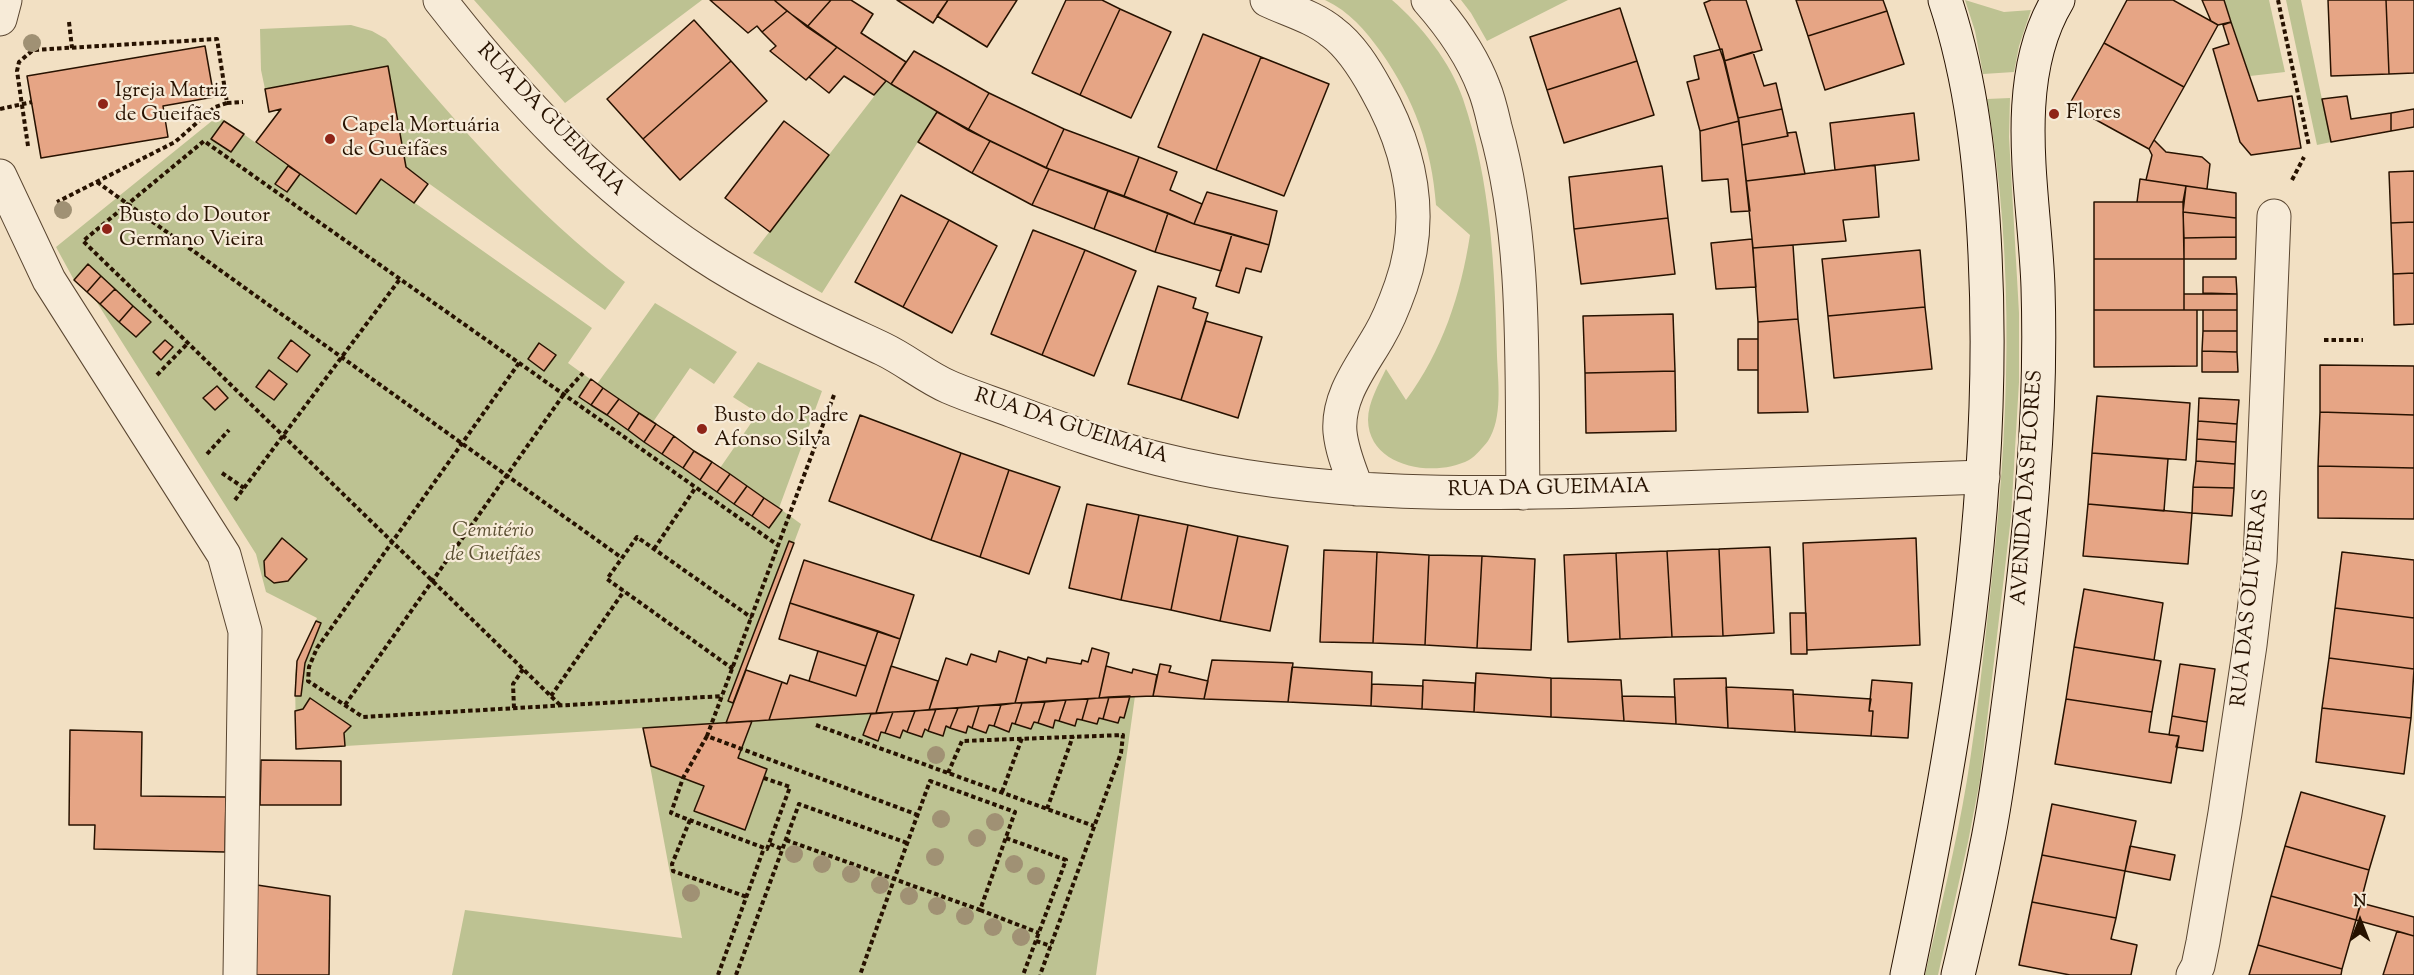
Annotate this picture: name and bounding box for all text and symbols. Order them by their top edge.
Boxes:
street label: RUA DA GUEIMAIA [471,39,629,203]
place label: Igreja Matriz de Gueifães [115,79,227,129]
marker: Igreja Matriz de Gueifães [96,97,110,111]
place label: Flores [2066,101,2121,127]
marker: Flores [2047,107,2061,121]
place label: Capela Mortuária de Gueifães [342,114,500,164]
marker: Capela Mortuária de Gueifães [323,132,337,146]
place label: Busto do Doutor Germano Vieira [119,204,270,254]
marker: Busto do Doutor Germano Vieira [100,222,114,236]
street label: AVENIDA DAS FLORES [2008,369,2050,607]
street label: RUA DA GUEIMAIA [971,385,1171,471]
place label: Busto do Padre Afonso Silva [714,404,849,454]
marker: Busto do Padre Afonso Silva [695,422,709,436]
street label: RUA DA GUEIMAIA [1448,476,1650,504]
street label: RUA DAS OLIVEIRAS [2228,488,2276,708]
park label: Cemitério de Gueifães [445,519,541,569]
north arrow [2330,891,2390,951]
text: N [2354,891,2366,914]

